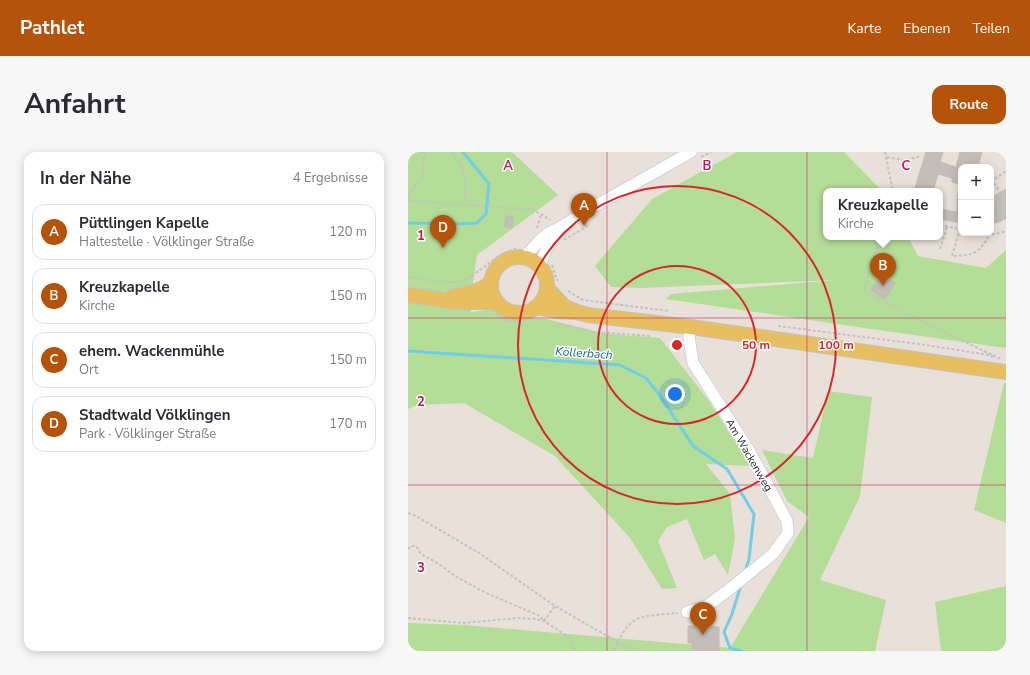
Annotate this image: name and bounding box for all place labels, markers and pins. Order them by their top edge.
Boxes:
pin: A [571,193,597,226]
pin: D [430,215,456,248]
pin: B [870,253,896,286]
centre of rings [670,338,684,352]
pin: C [690,602,716,635]

